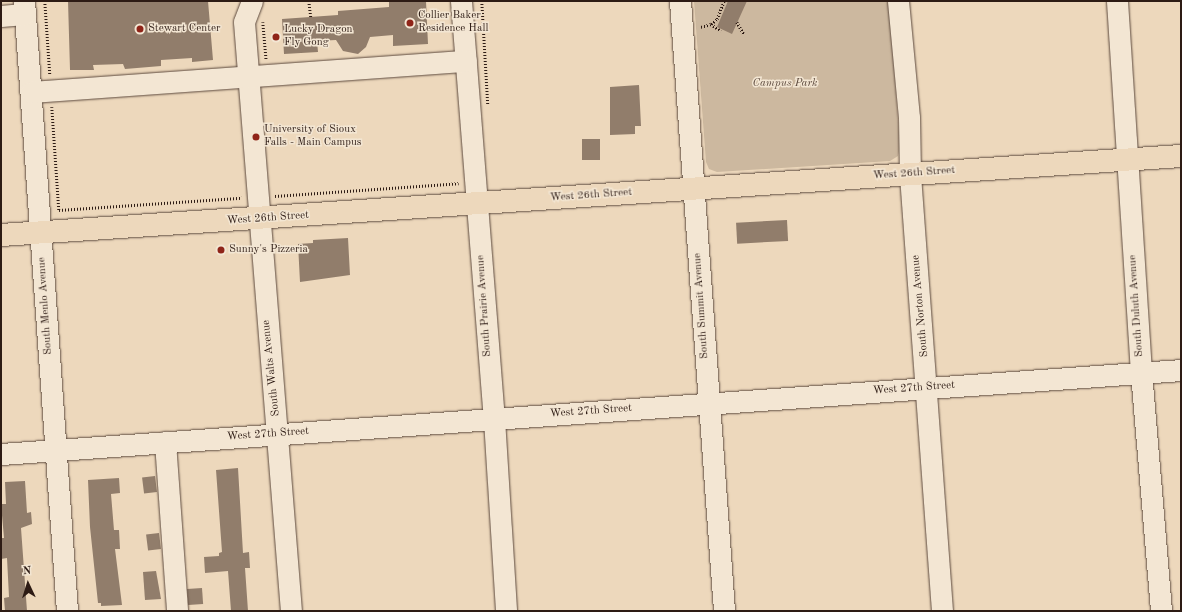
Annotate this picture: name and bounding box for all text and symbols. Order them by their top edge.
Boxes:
place label: Collier Baker Residence Hall [418,10,488,36]
marker: Collier Baker Residence Hall [405,18,415,28]
place label: Stewart Center [148,22,221,36]
marker: Stewart Center [135,24,145,34]
place label: Lucky Dragon Fly Gong [284,24,353,50]
marker: Lucky Dragon Fly Gong [271,32,281,42]
park label: Campus Park [753,77,817,91]
place label: University of Sioux Falls - Main Campus [264,124,362,150]
marker: University of Sioux Falls - Main Campus [251,132,261,142]
street label: West 26th Street [872,165,956,183]
street label: West 26th Street [549,187,633,205]
street label: West 26th Street [226,210,310,228]
place label: Sunny's Pizzeria [229,243,308,257]
marker: Sunny's Pizzeria [216,245,226,255]
street label: South Summit Avenue [692,253,712,359]
street label: South Norton Avenue [910,254,932,358]
street label: South Prairie Avenue [475,255,495,357]
street label: South Duluth Avenue [1127,255,1147,357]
street label: South Menlo Avenue [36,257,56,355]
street label: South Walts Avenue [260,319,284,417]
street label: West 27th Street [872,380,956,398]
street label: West 27th Street [549,403,633,421]
street label: West 27th Street [226,426,310,444]
north arrow [8,564,48,604]
text: N [23,566,32,577]

